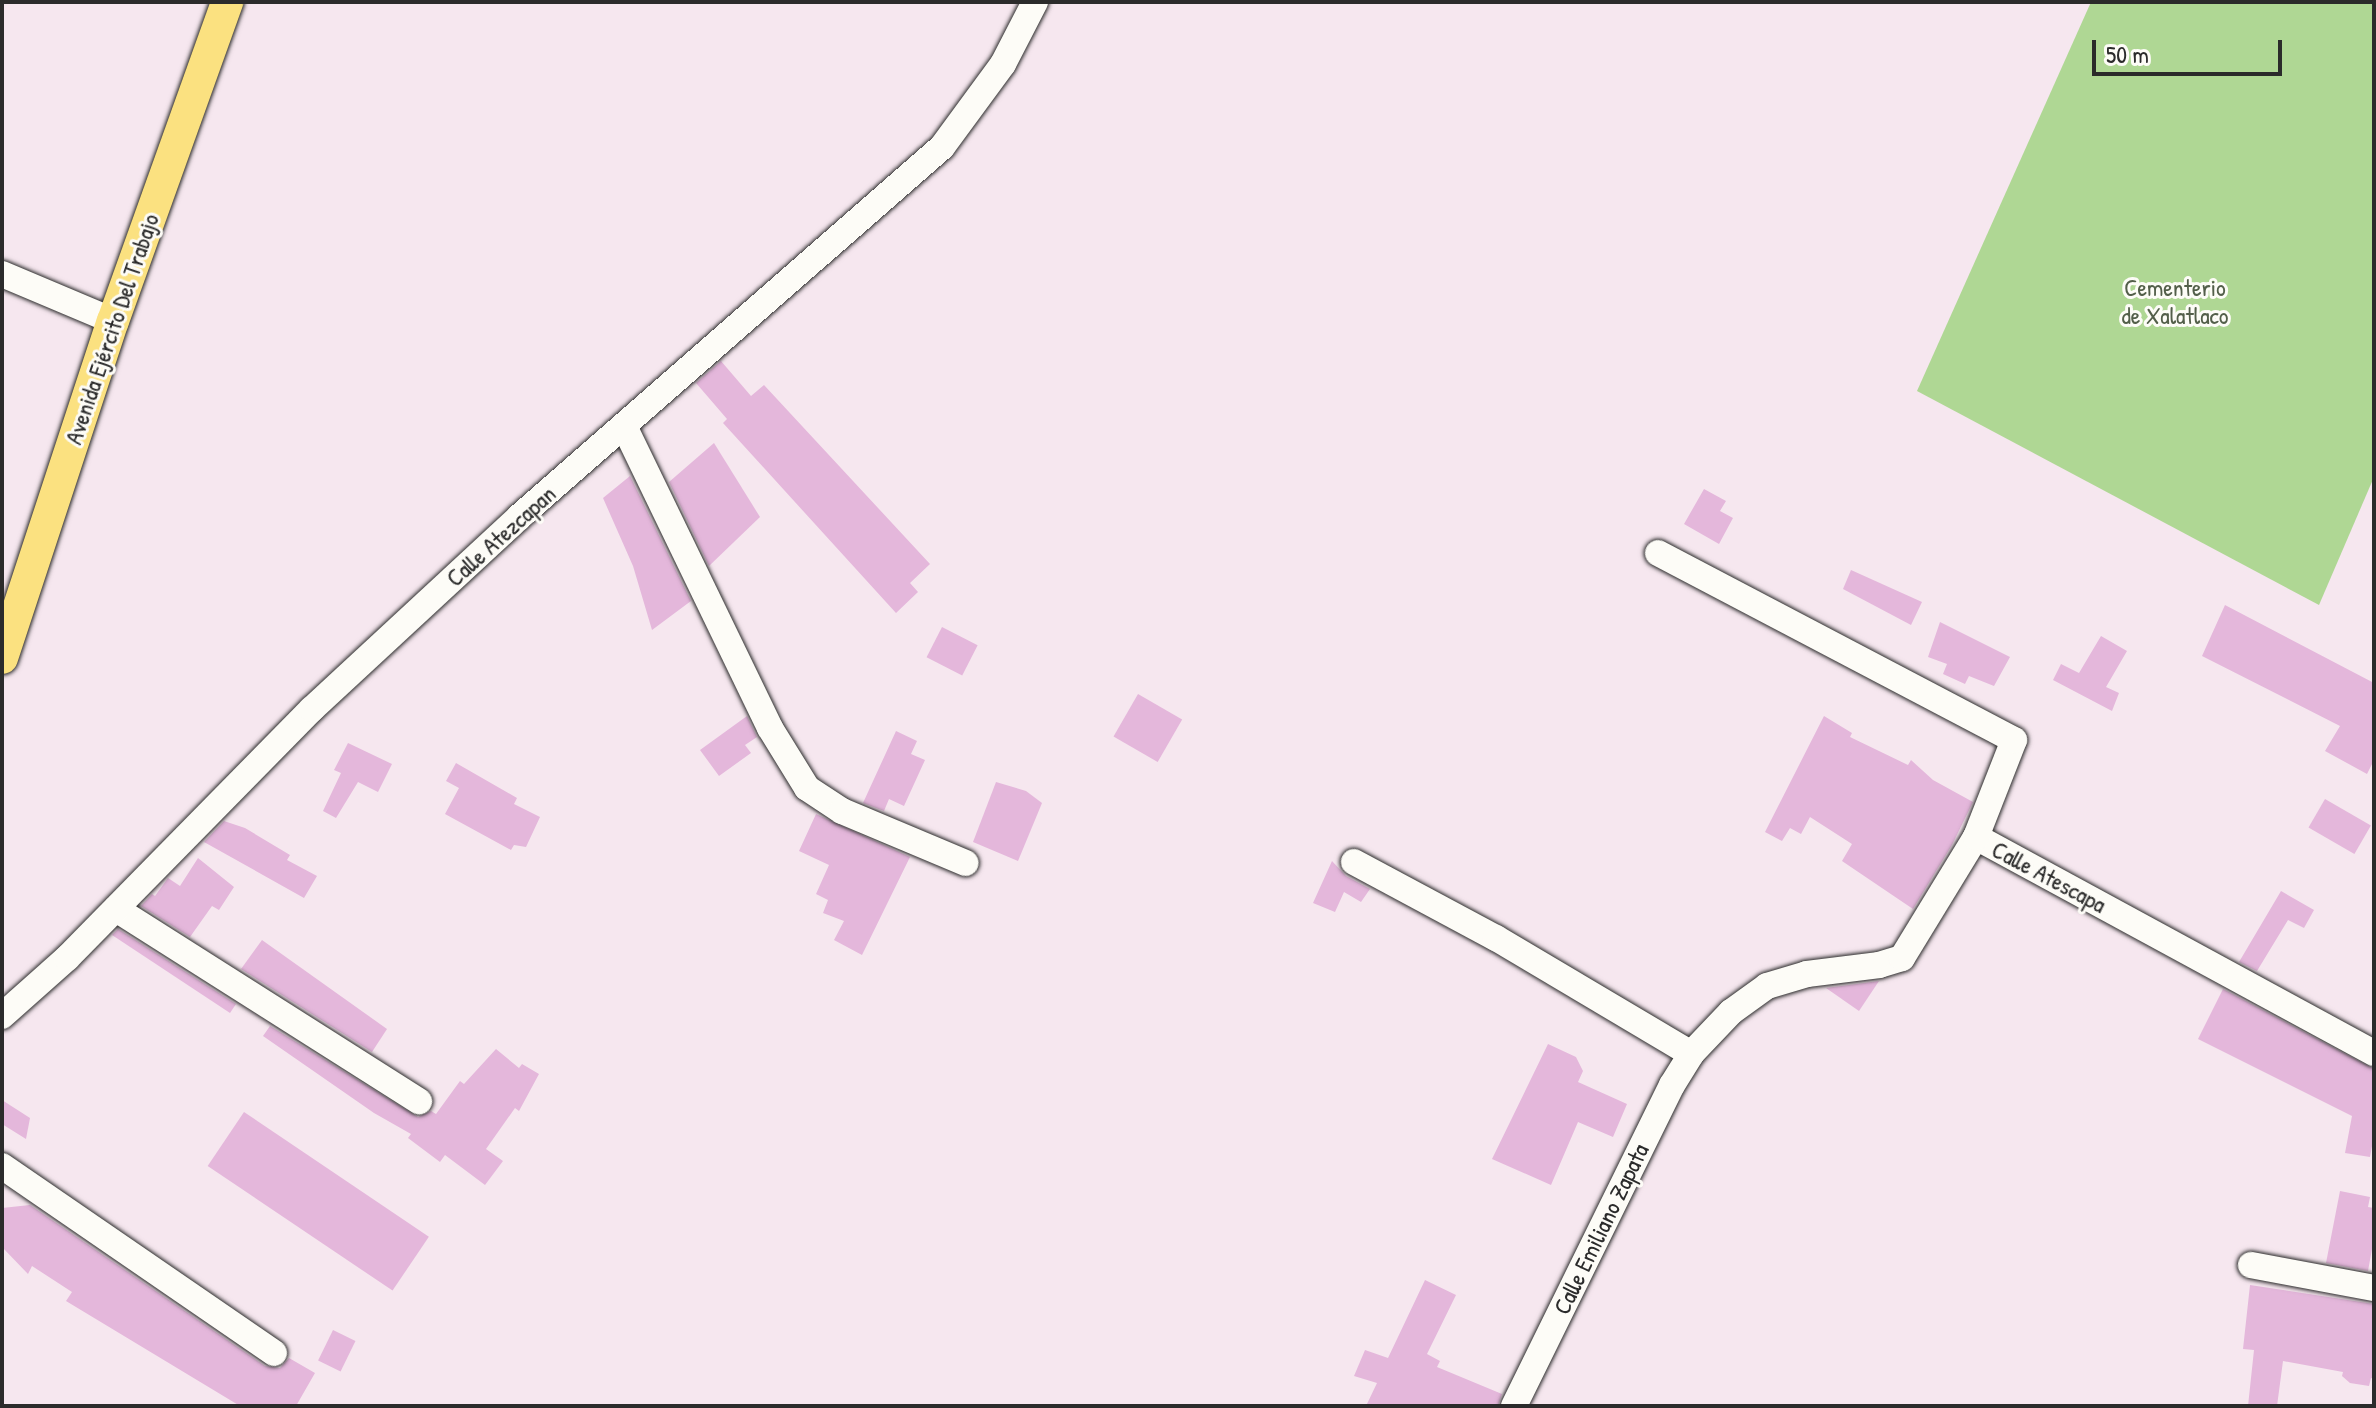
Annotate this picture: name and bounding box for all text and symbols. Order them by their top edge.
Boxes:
scale bar [2096,24,2286,74]
text: 50 m [2106,38,2149,70]
street label: Avenida Ejército Del Trabajo [59,210,165,448]
park label: Cementerio de Xalatlaco [2121,274,2229,330]
street label: Calle Atezcapan [440,479,562,593]
street label: Calle Atescapa [1987,835,2111,919]
street label: Calle Emiliano Zapata [1547,1139,1655,1319]

